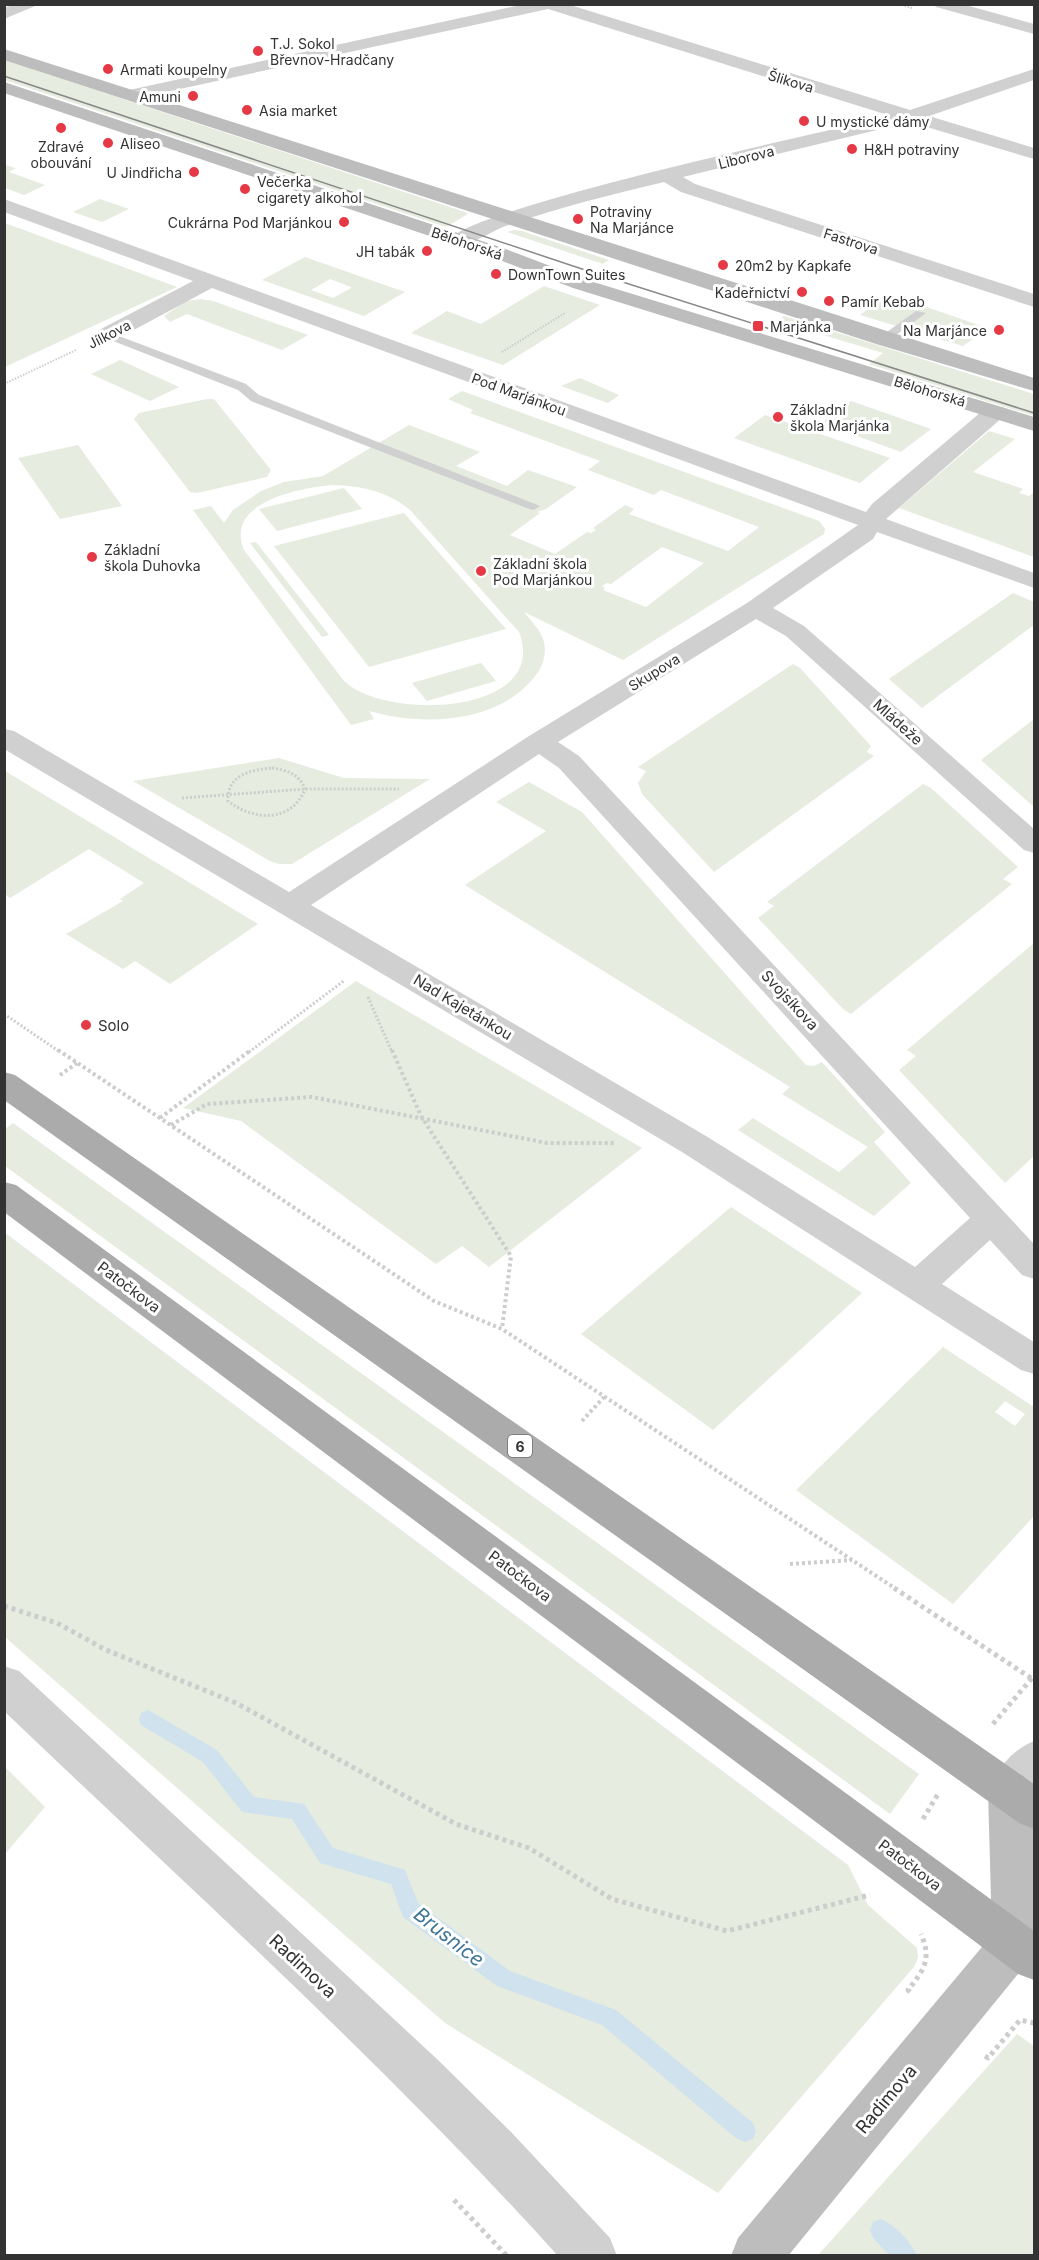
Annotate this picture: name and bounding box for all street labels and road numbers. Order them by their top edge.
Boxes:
street label: Šlikova [766,66,816,96]
street label: Liborova [716,142,776,172]
street label: Bělohorská [429,223,505,263]
street label: Fastrova [821,224,881,258]
street label: Jílkova [85,316,133,352]
street label: Pod Marjánkou [469,369,569,419]
street label: Bělohorská [892,372,968,410]
street label: Skupova [625,650,683,694]
street label: Mládeže [869,695,927,749]
street label: Svojsíkova [757,966,823,1034]
street label: Nad Kajetánkou [410,970,516,1044]
street label: Patočkova [94,1257,164,1317]
road number: 6 [508,1435,532,1457]
street label: Patočkova [485,1546,555,1606]
street label: Patočkova [875,1835,945,1895]
street label: Radimova [265,1930,341,2002]
street label: Radimova [851,2060,921,2138]

